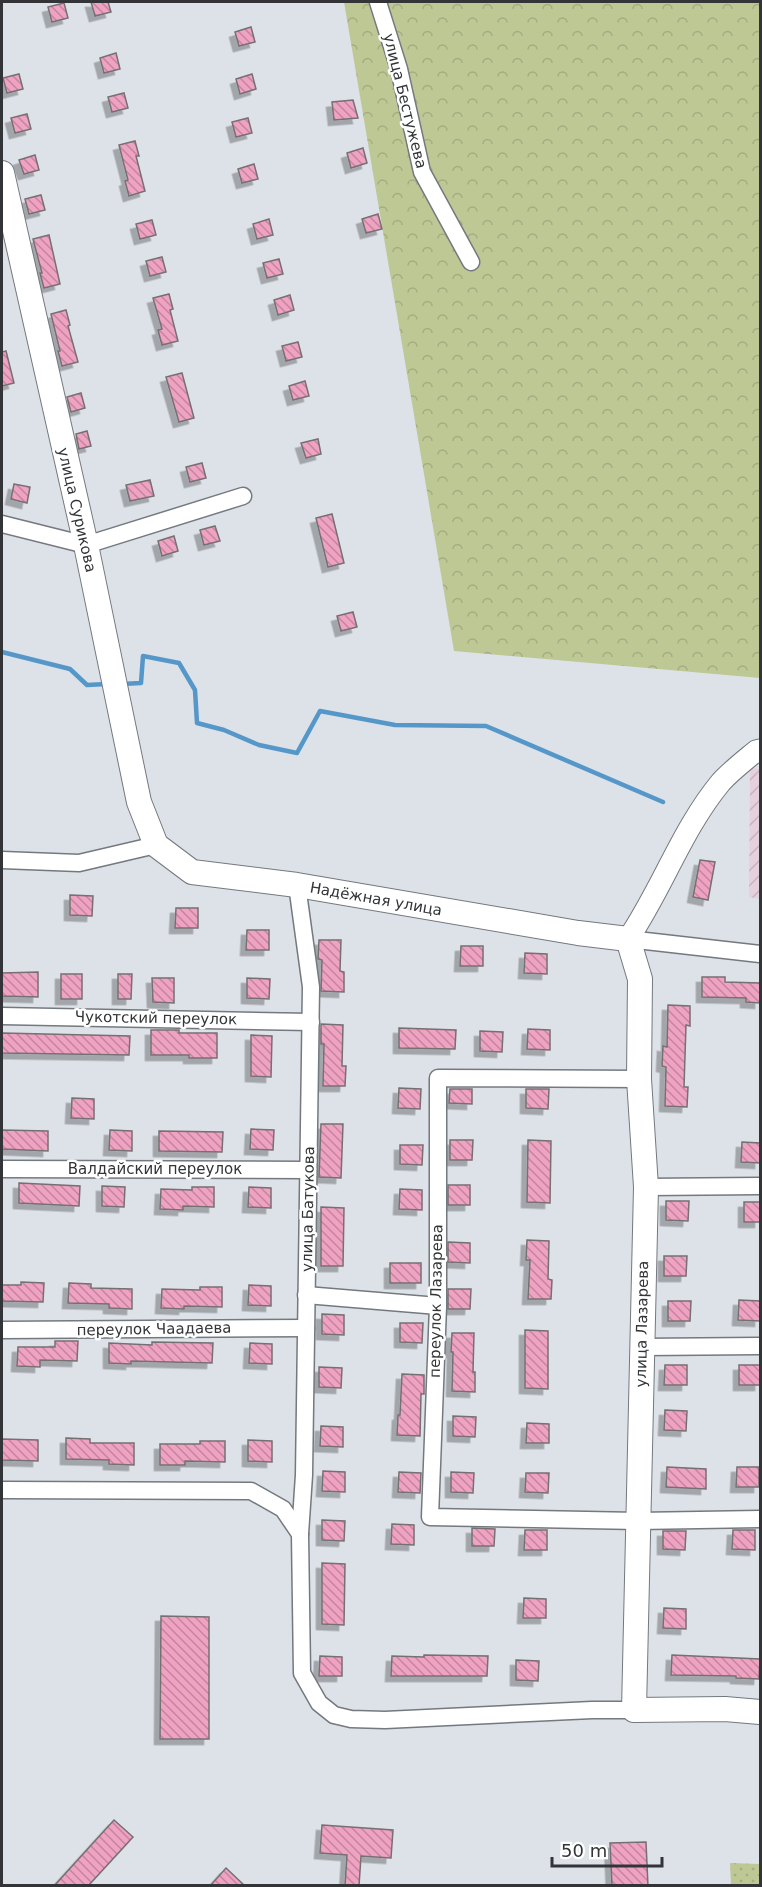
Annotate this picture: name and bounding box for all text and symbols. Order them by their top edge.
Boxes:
street label: улица Бестужева [380,32,430,170]
street label: улица Сурикова [54,446,100,574]
street label: Надёжная улица [308,879,444,919]
street label: Чукотский переулок [75,1008,237,1028]
street label: улица Батукова [298,1146,318,1272]
street label: Валдайский переулок [68,1160,242,1178]
street label: переулок Лазарева [426,1224,446,1378]
street label: улица Лазарева [632,1260,652,1388]
street label: переулок Чаадаева [76,1319,232,1339]
scale bar [552,1830,662,1868]
text: 50 m [561,1840,607,1861]

